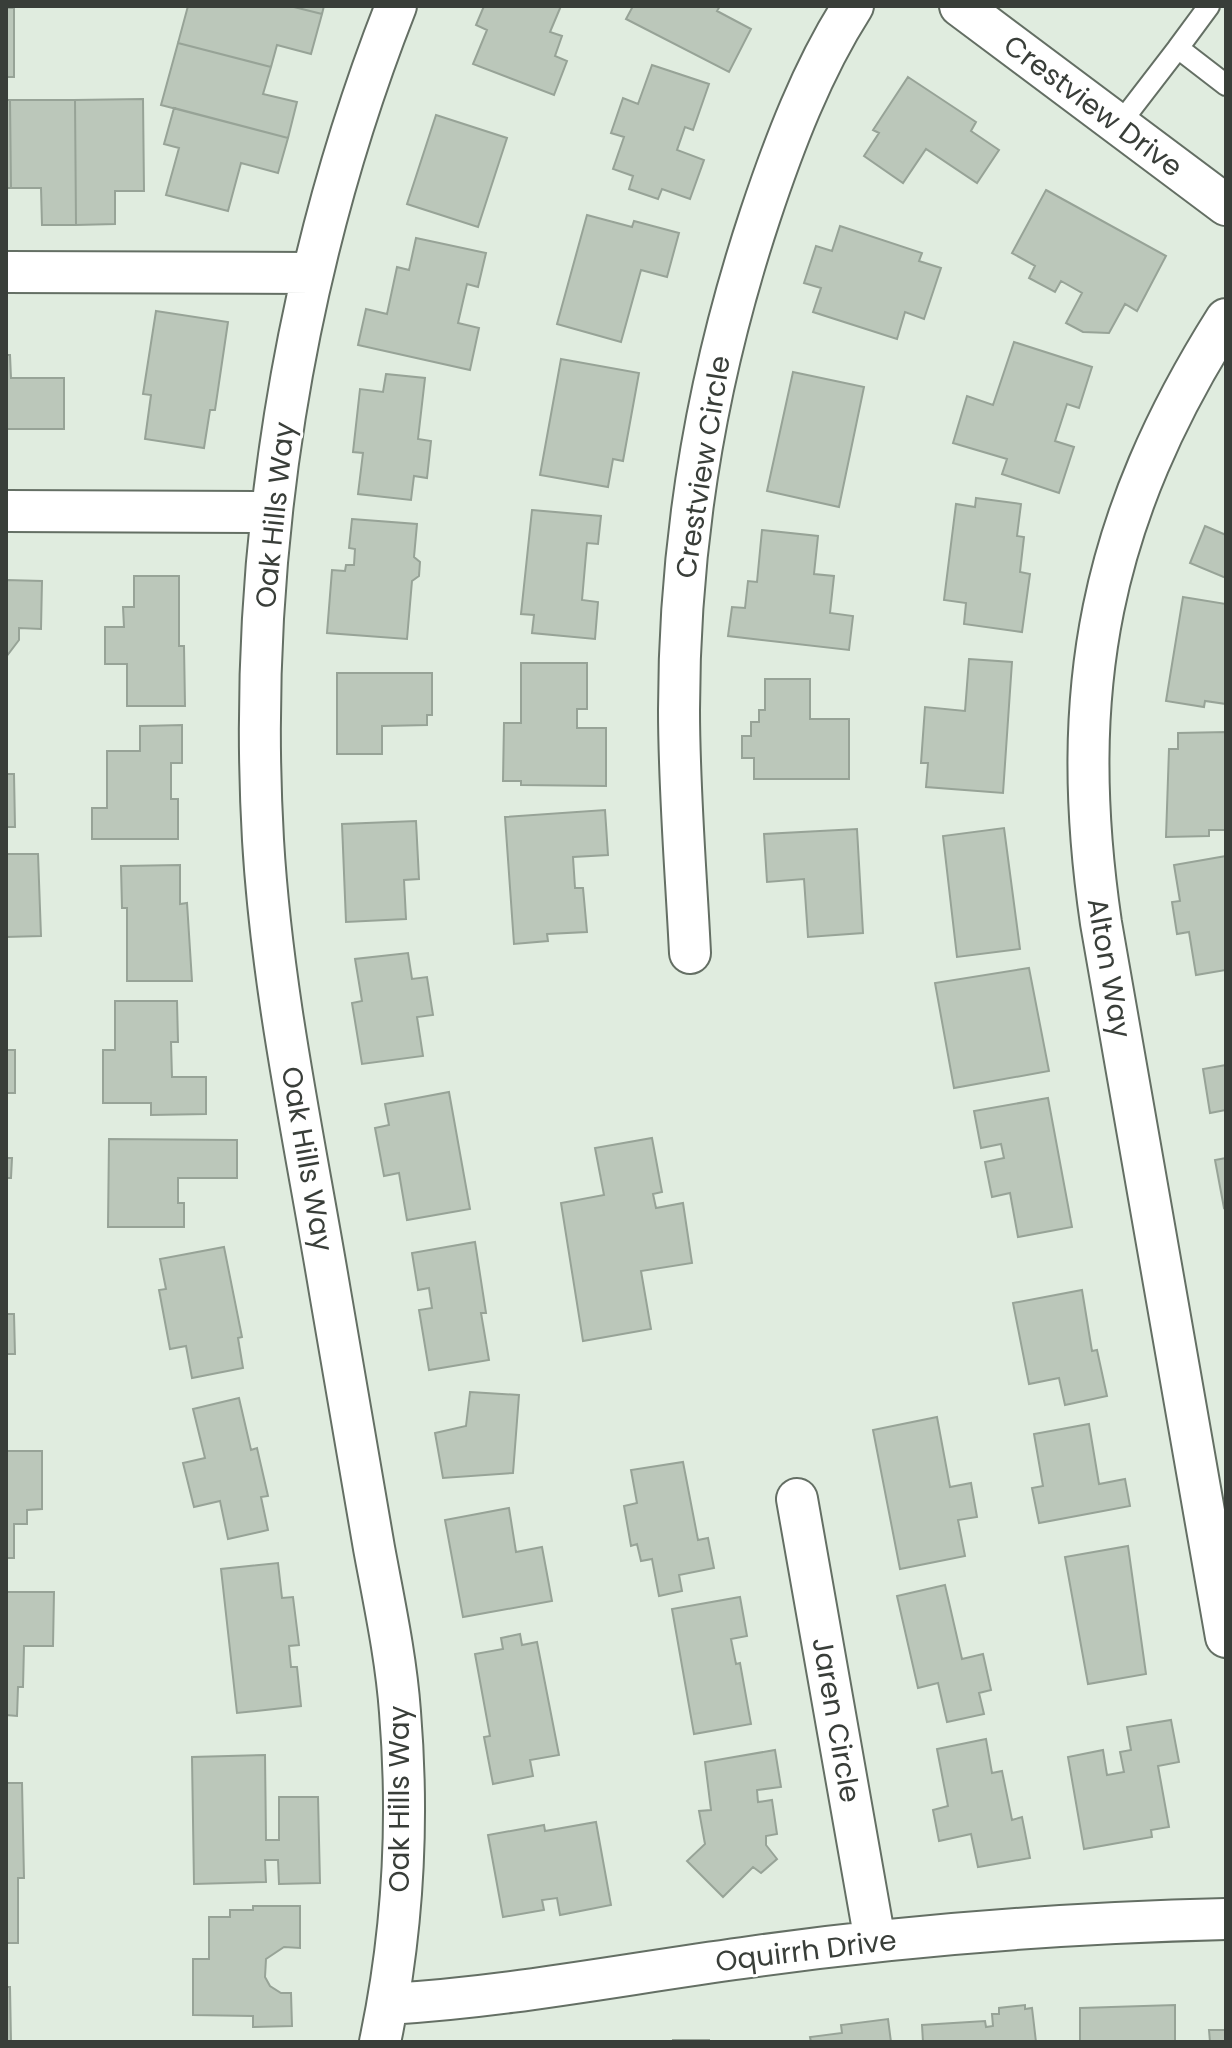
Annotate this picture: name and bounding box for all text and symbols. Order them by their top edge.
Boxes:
street label: Crestview Drive [995,26,1191,186]
street label: Crestview Circle [666,353,740,581]
street label: Oak Hills Way [246,420,304,610]
street label: Alton Way [1078,895,1141,1041]
street label: Oak Hills Way [272,1064,342,1255]
street label: Jaren Circle [802,1634,870,1806]
street label: Oak Hills Way [380,1705,419,1893]
street label: Oquirrh Drive [713,1921,899,1981]

